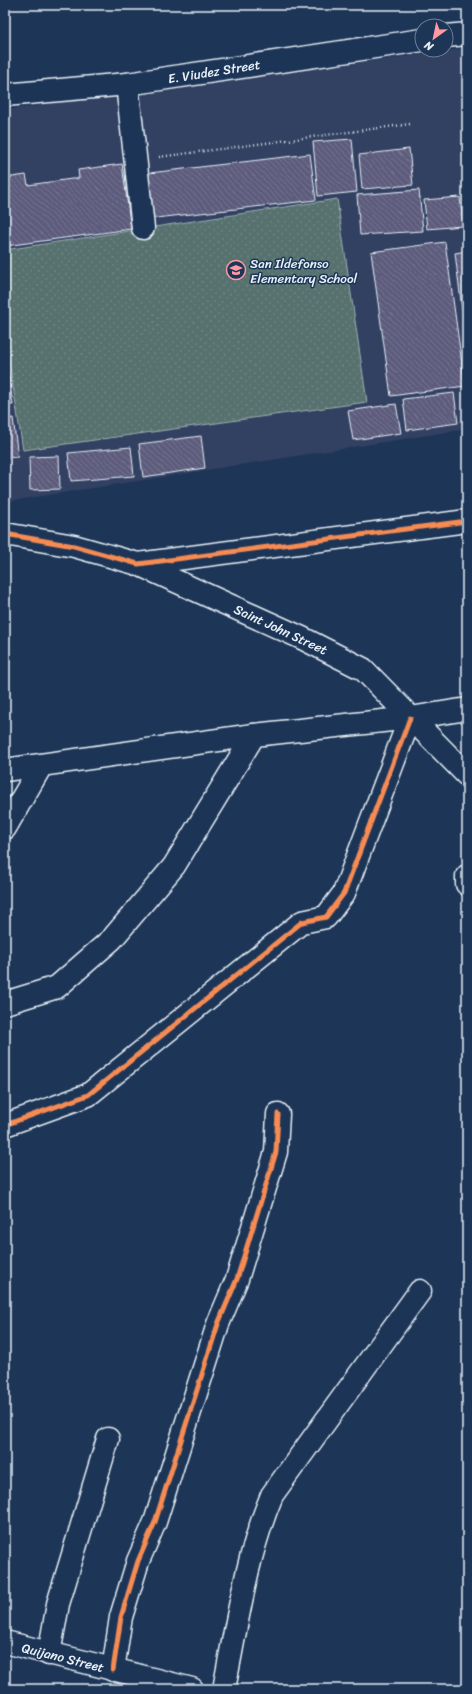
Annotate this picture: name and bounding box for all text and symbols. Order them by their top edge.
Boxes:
north arrow [414,18,454,58]
text: N [420,36,438,57]
street label: E. Viudez Street [166,53,262,90]
place label: San Ildefonso Elementary School [250,252,358,290]
school or university icon: San Ildefonso Elementary School [225,259,247,281]
street label: Saint John Street [230,598,332,661]
street label: Quijano Street [19,1636,107,1679]

